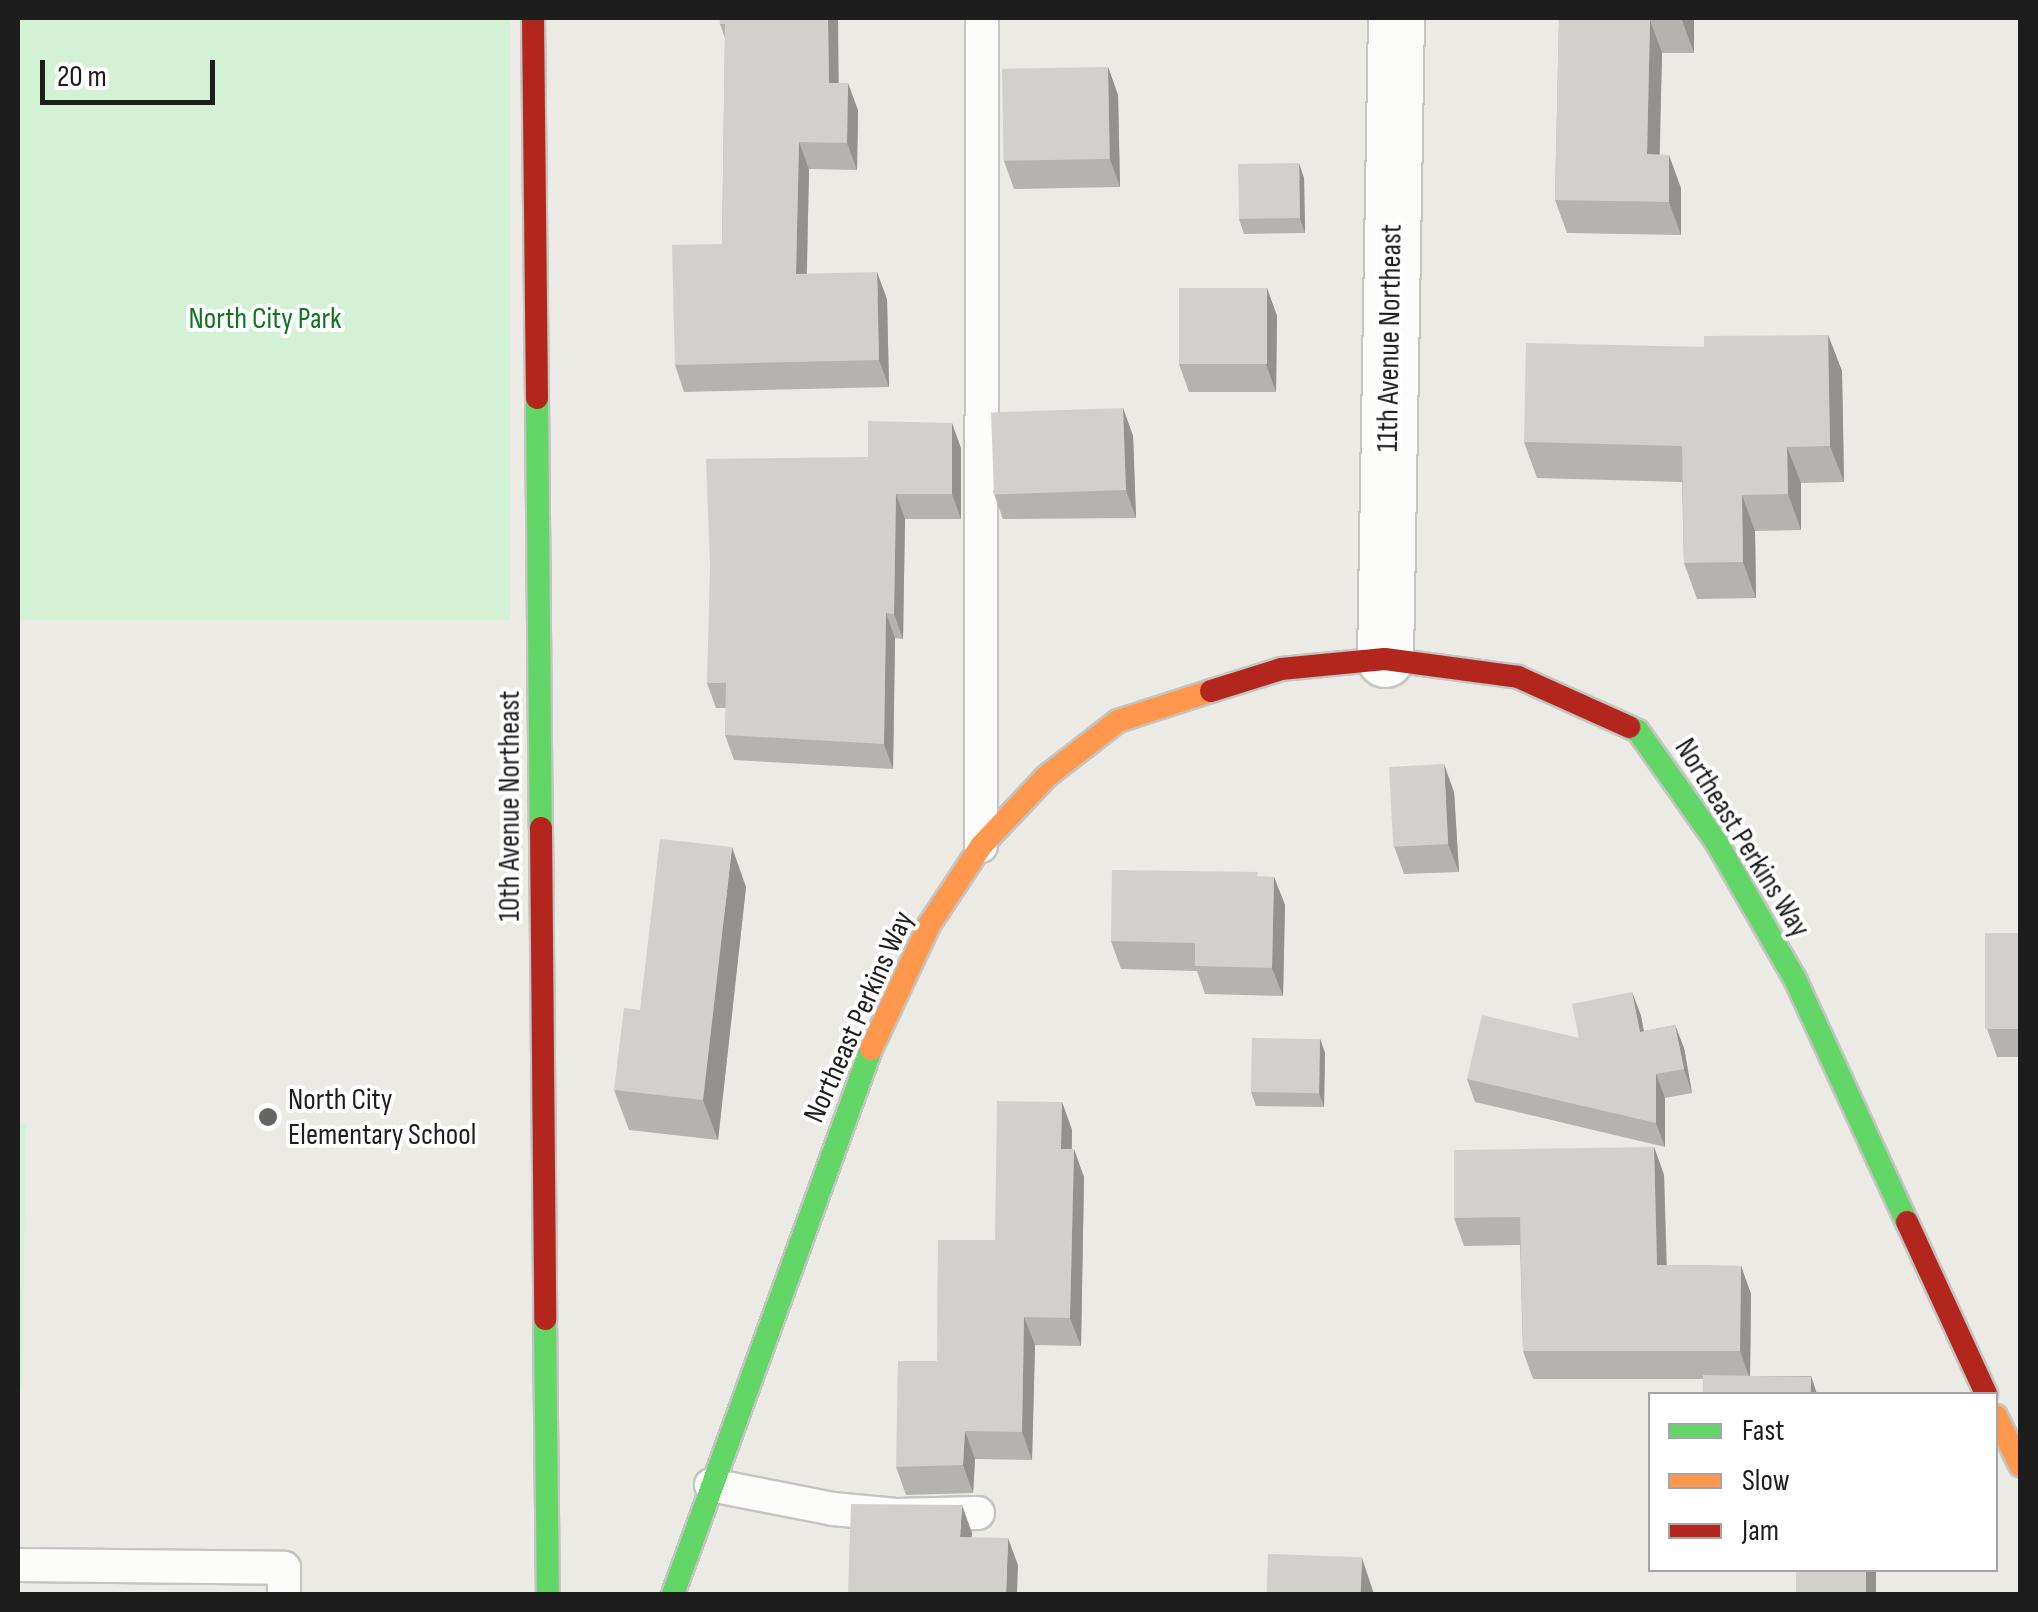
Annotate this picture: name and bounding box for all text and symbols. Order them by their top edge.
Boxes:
scale bar [45,40,220,102]
text: 20 m [57,59,107,95]
street label: 11th Avenue Northeast [1370,224,1410,452]
park label: North City Park [188,301,342,337]
street label: 10th Avenue Northeast [492,691,528,921]
street label: Northeast Perkins Way [1666,732,1818,944]
street label: Northeast Perkins Way [796,906,922,1128]
place label: North City Elementary School [288,1082,476,1152]
marker: North City Elementary School [257,1106,279,1128]
legend [1648,1392,1998,1572]
text: Fast [1742,1413,1784,1449]
text: Slow [1742,1463,1790,1499]
text: Jam [1742,1513,1779,1549]

